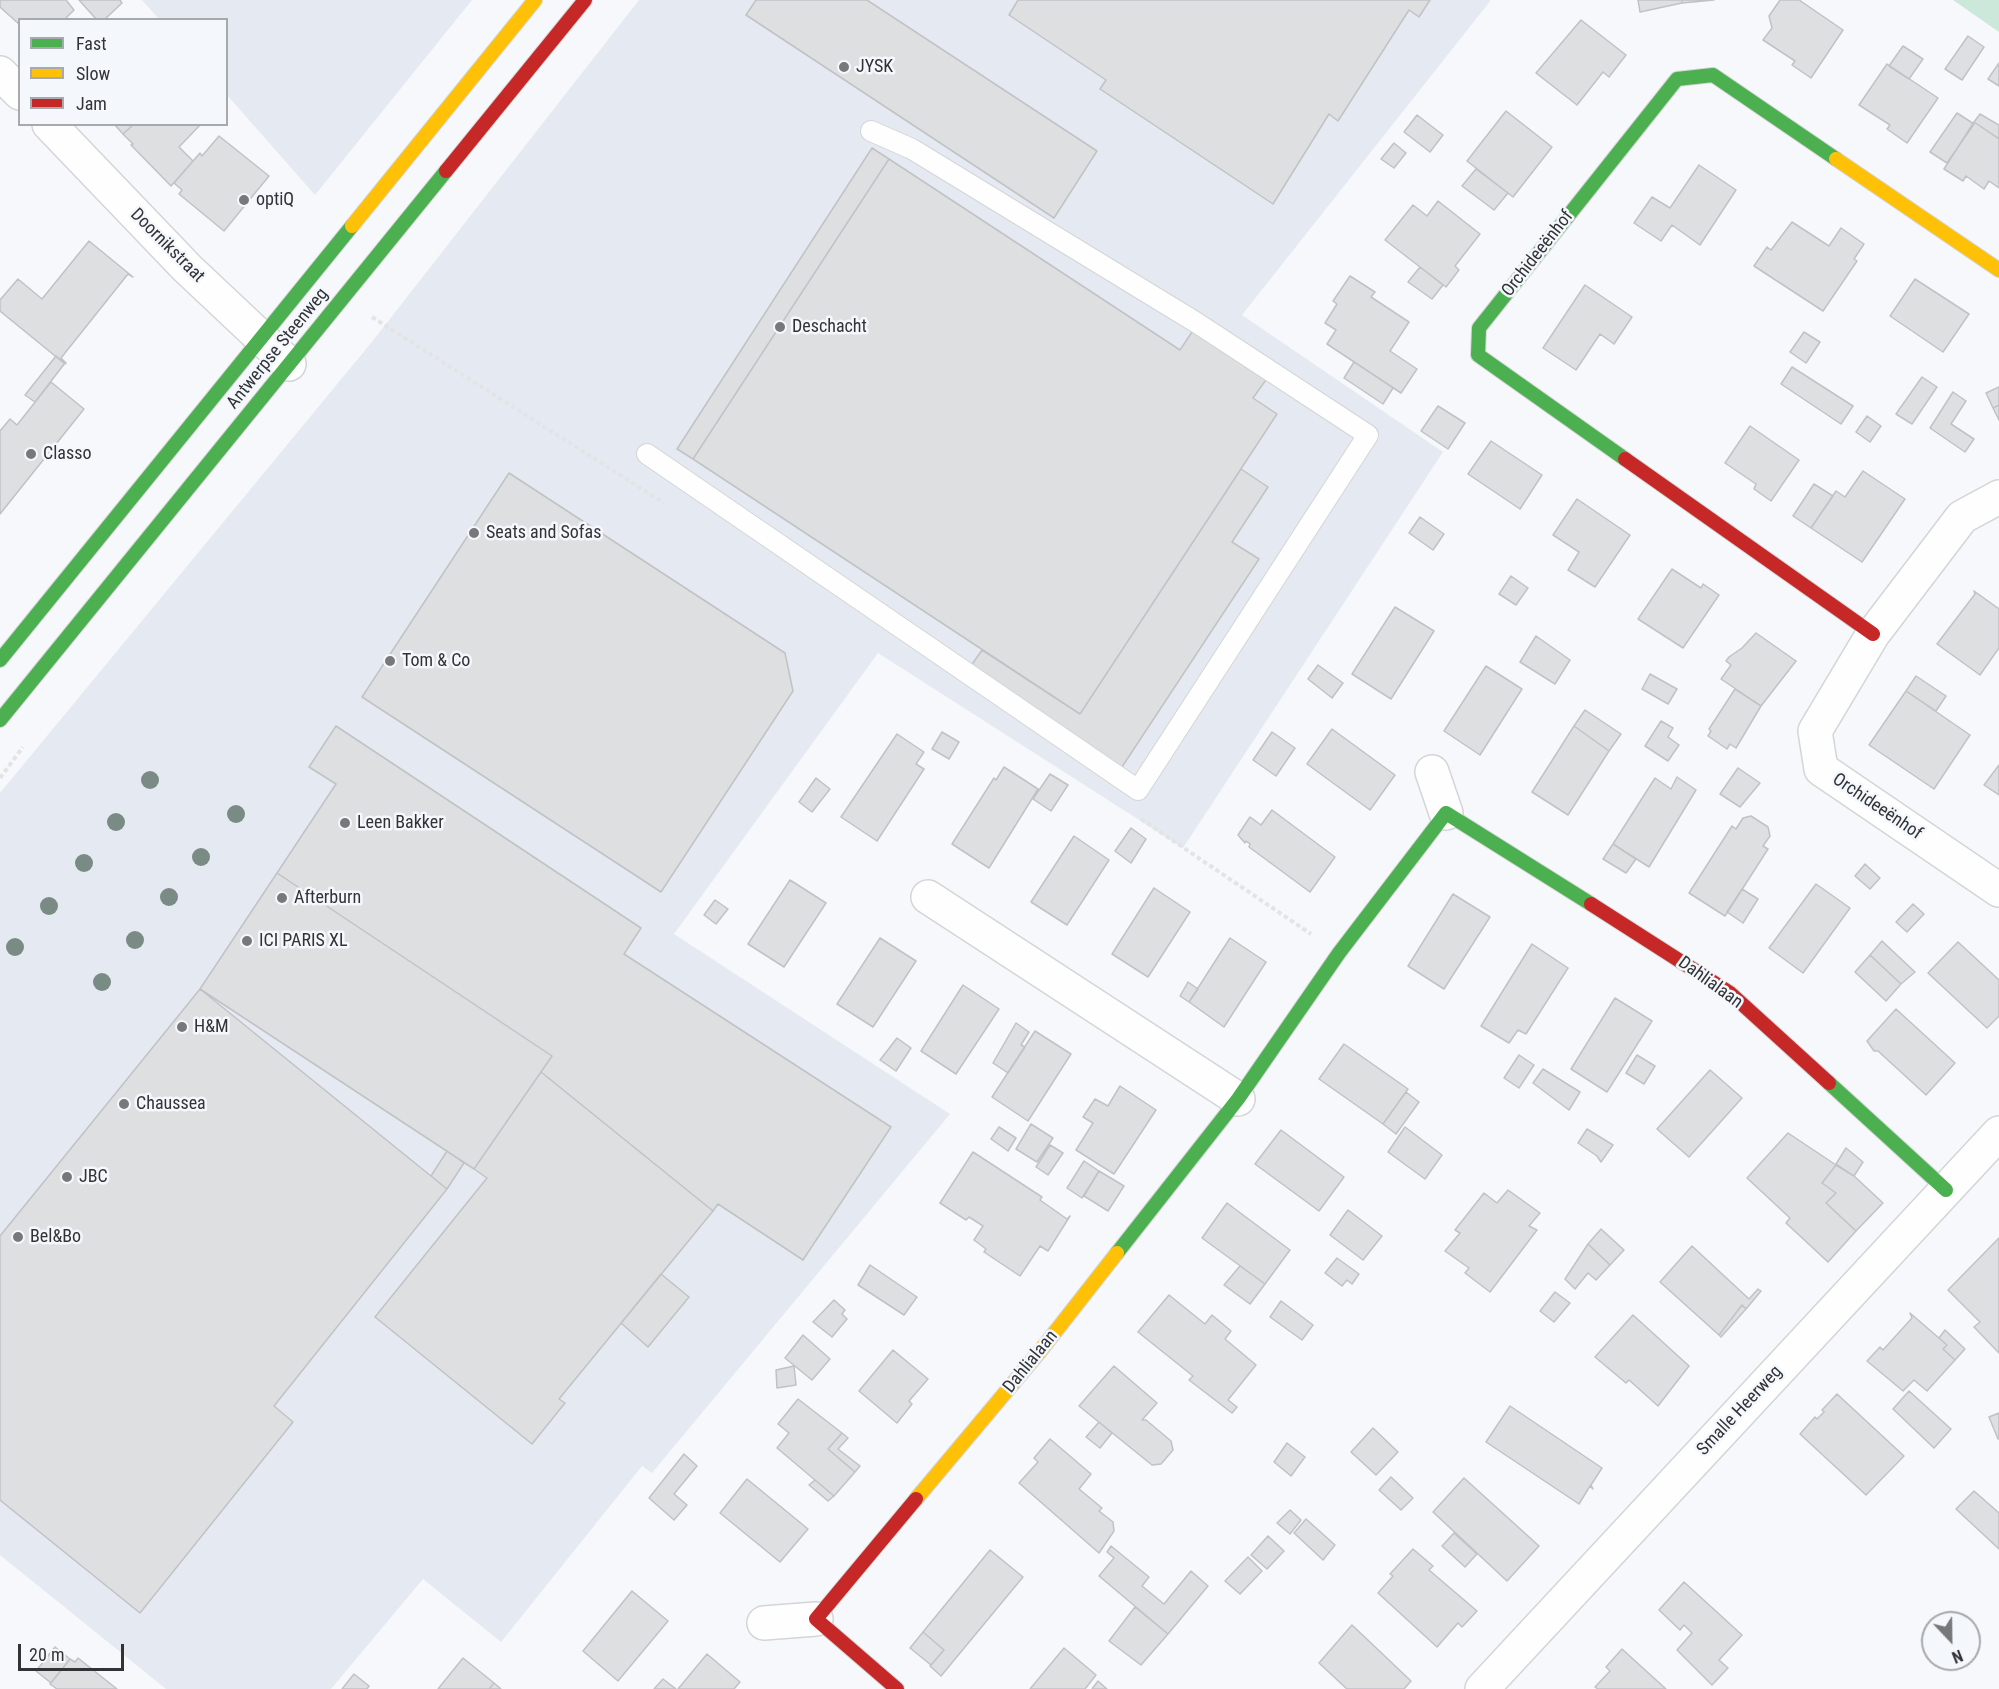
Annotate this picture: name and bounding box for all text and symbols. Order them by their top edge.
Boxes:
legend [18,18,228,126]
text: Fast [76,33,107,54]
place label: JYSK [856,56,893,78]
marker: JYSK [837,60,851,74]
text: Slow [76,63,110,84]
text: Jam [76,93,107,114]
place label: optiQ [256,189,294,211]
marker: optiQ [237,193,251,207]
street label: Doornikstraat [125,204,209,288]
street label: Orchideeënhof [1498,207,1578,301]
street label: Antwerpse Steenweg [223,284,333,414]
place label: Deschacht [792,316,867,338]
marker: Deschacht [773,320,787,334]
place label: Classo [43,443,91,465]
marker: Classo [24,447,38,461]
place label: Seats and Sofas [486,522,601,544]
marker: Seats and Sofas [467,526,481,540]
place label: Tom & Co [402,650,470,672]
marker: Tom & Co [383,654,397,668]
street label: Orchideeënhof [1828,769,1926,845]
place label: Leen Bakker [357,812,444,834]
marker: Leen Bakker [338,816,352,830]
place label: Afterburn [294,887,361,909]
marker: Afterburn [275,891,289,905]
place label: ICI PARIS XL [259,930,347,952]
marker: ICI PARIS XL [240,934,254,948]
street label: Dahlialaan [1673,952,1747,1014]
place label: H&M [194,1016,229,1038]
marker: H&M [175,1020,189,1034]
place label: Chaussea [136,1093,206,1115]
marker: Chaussea [117,1097,131,1111]
place label: JBC [79,1166,108,1188]
marker: JBC [60,1170,74,1184]
place label: Bel&Bo [30,1226,81,1248]
marker: Bel&Bo [11,1230,25,1244]
street label: Dahlialaan [999,1326,1063,1398]
street label: Smalle Heerweg [1693,1362,1787,1460]
north arrow [1921,1611,1981,1671]
scale bar [21,1632,128,1670]
text: 20 m [29,1644,64,1665]
text: N [1949,1646,1965,1667]

